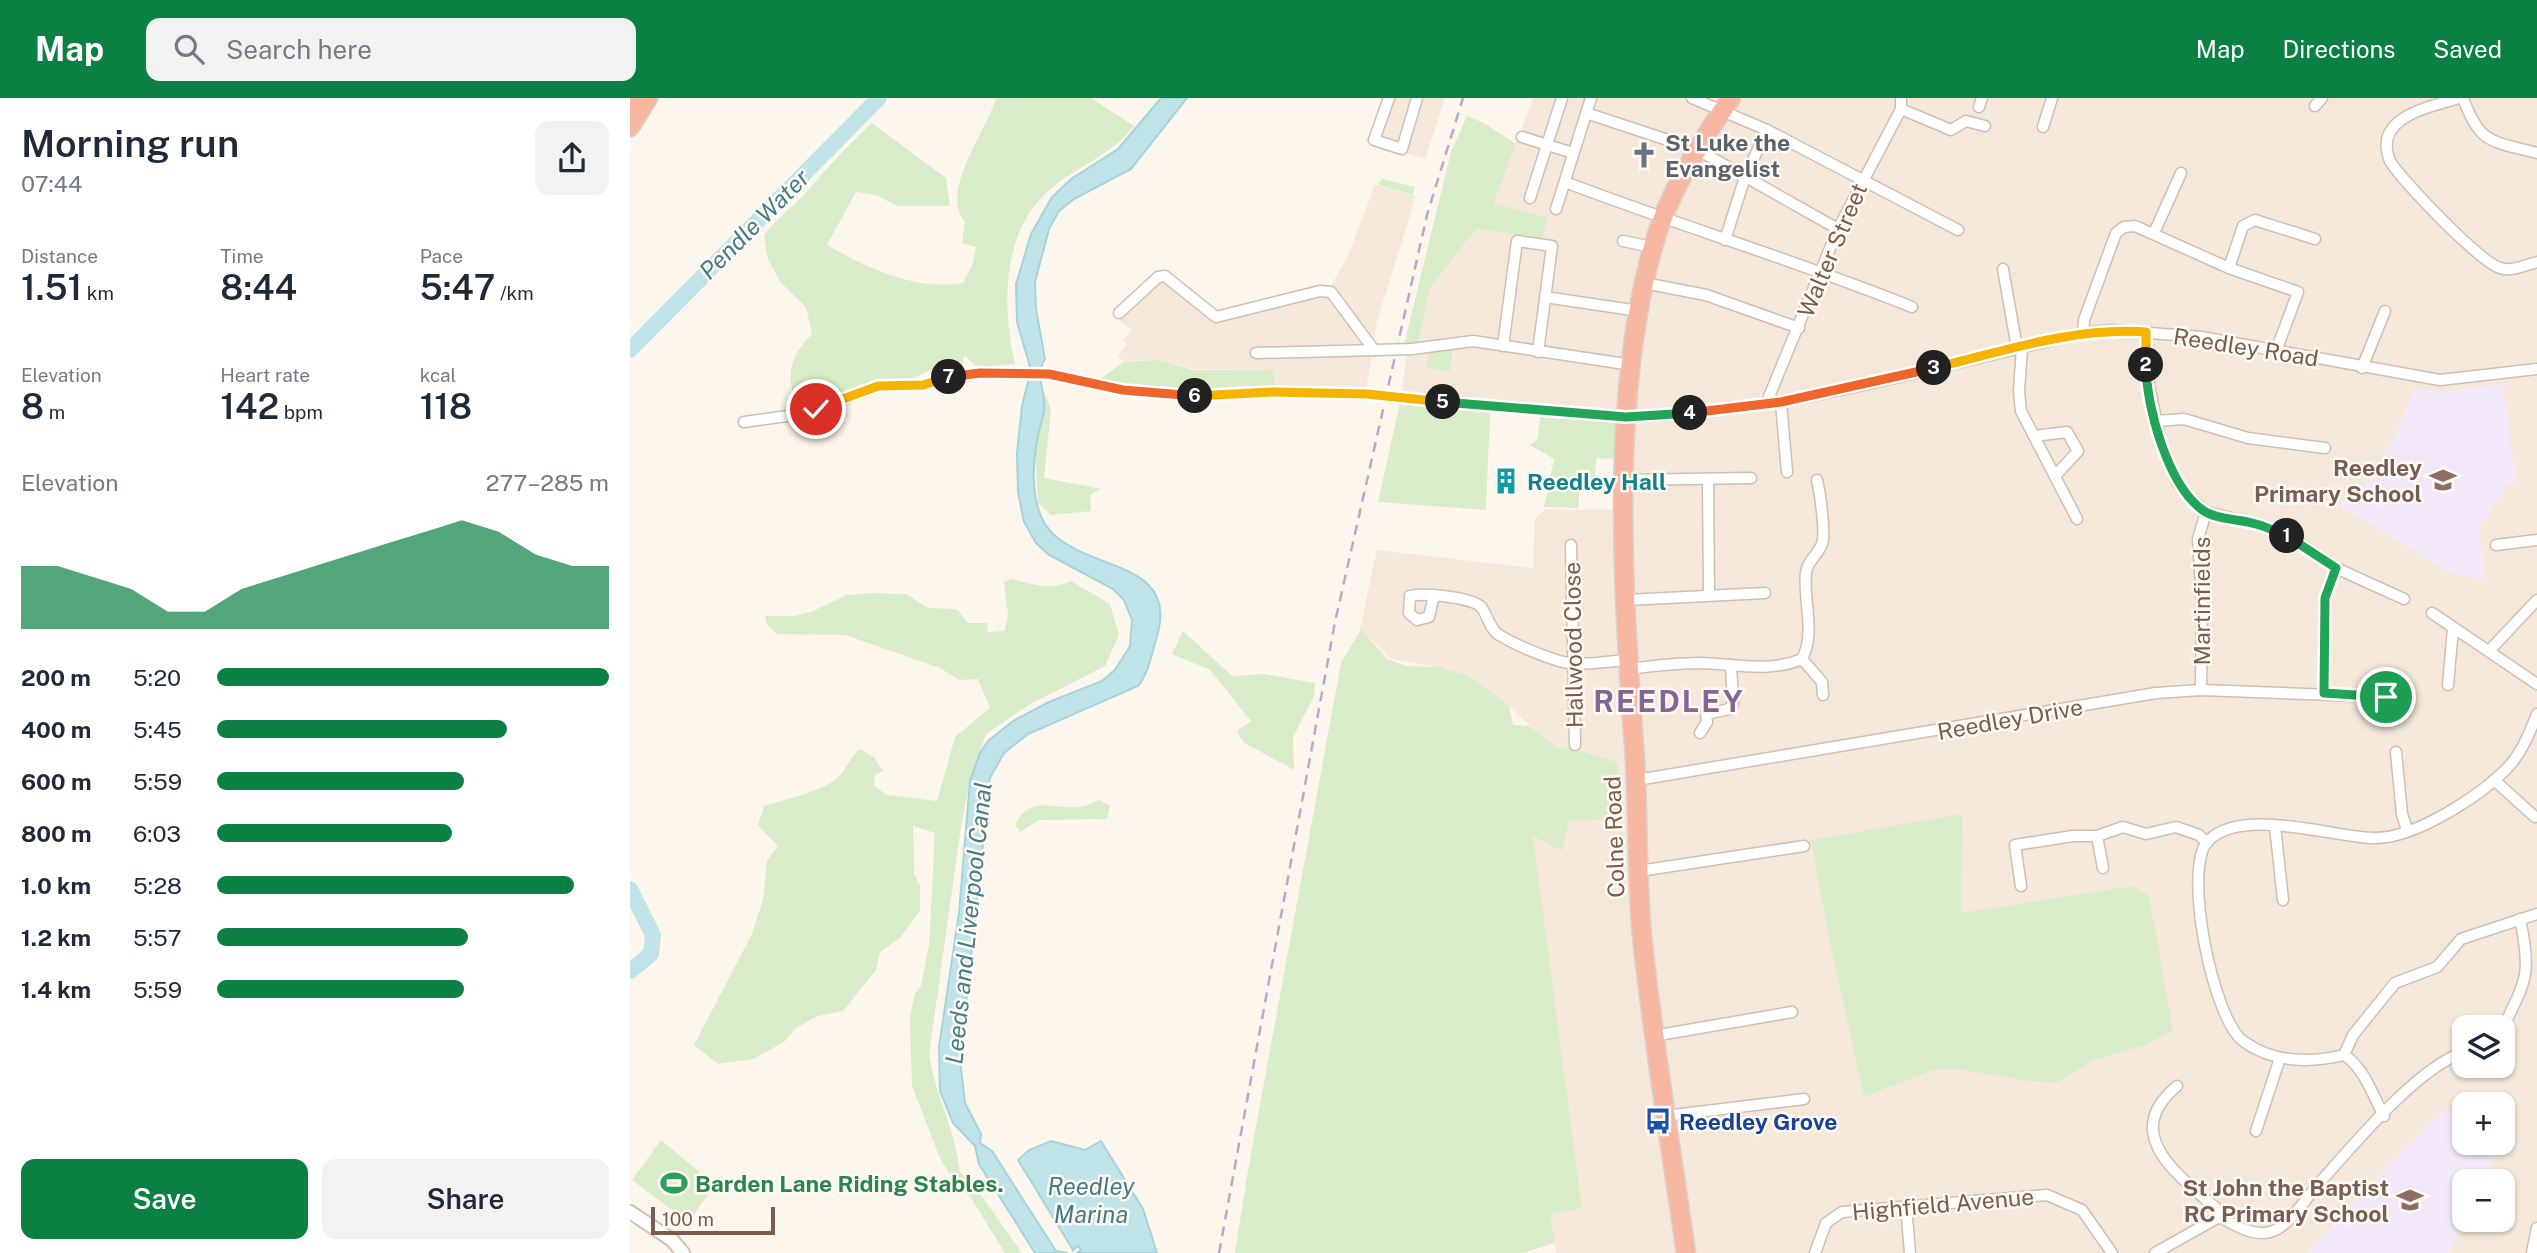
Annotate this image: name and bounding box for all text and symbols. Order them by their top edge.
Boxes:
search box [146,18,636,81]
text: Map [35,30,104,68]
icon: search [170,30,208,68]
text: Search here [226,34,372,65]
text: Map [2196,35,2245,63]
text: Directions [2283,35,2395,63]
text: Saved [2433,35,2502,63]
text: Morning run [21,121,239,166]
button: share [535,121,609,195]
place label: St Luke the Evangelist [1665,129,1790,182]
church icon: St Luke the Evangelist [1629,140,1659,170]
water label: Pendle Water [693,163,815,285]
text: 07:44 [21,170,82,197]
street label: Walter Street [1792,179,1872,321]
text: Distance [21,245,98,267]
text: Time [220,245,264,267]
text: Pace [420,245,463,267]
text: 1.51 [21,267,82,308]
text: 8:44 [220,267,297,308]
text: 5:47 [420,267,495,308]
text: km [82,282,114,304]
text: /km [495,282,534,304]
street label: Reedley Road [2171,322,2321,372]
pin: 2 [2128,348,2164,382]
pin: 3 [1916,350,1952,386]
text: 2 [2139,353,2152,375]
text: 3 [1927,356,1940,378]
pin: 7 [932,360,966,394]
text: Elevation [21,364,102,386]
text: Heart rate [220,364,310,386]
text: kcal [420,364,456,386]
text: 7 [943,365,954,387]
pin: 6 [1178,378,1212,414]
pin [786,379,846,439]
text: 6 [1188,384,1201,406]
pin: 5 [1426,384,1460,420]
text: 8 [21,386,44,427]
text: 142 [220,386,279,427]
text: 118 [420,386,472,427]
icon: check [797,390,835,428]
text: 5 [1436,390,1449,412]
pin: 4 [1672,396,1708,430]
text: m [44,401,65,423]
text: bpm [279,401,323,423]
text: 4 [1683,401,1696,423]
place label: Reedley Primary School [2254,454,2422,507]
school or university icon: Reedley Primary School [2428,465,2458,495]
building icon: Reedley Hall [1491,466,1521,496]
place label: Reedley Hall [1527,468,1666,495]
text: Elevation [21,469,119,496]
text: 277–285 m [486,469,609,496]
pin: 1 [2270,518,2304,554]
text: 1 [2282,524,2291,546]
street label: Martinfields [2188,537,2215,665]
street label: Hallwood Close [1558,562,1588,728]
text: 200 m [21,664,91,691]
text: 5:20 [133,664,181,691]
pin [2356,667,2416,727]
icon: arrive [2367,678,2405,716]
district label: REEDLEY [1593,683,1745,719]
street label: Reedley Drive [1935,693,2085,745]
text: 400 m [21,716,91,743]
text: 5:45 [133,716,182,743]
text: 600 m [21,768,91,795]
text: 5:59 [133,768,182,795]
street label: Colne Road [1598,776,1630,898]
water label: Leeds and Liverpool Canal [939,781,997,1065]
text: 800 m [21,820,92,847]
text: 6:03 [133,820,181,847]
text: 1.0 km [21,872,91,899]
text: 5:28 [133,872,182,899]
text: 1.2 km [21,924,91,951]
text: 5:57 [133,924,181,951]
text: 1.4 km [21,976,91,1003]
text: 5:59 [133,976,182,1003]
map controls [2452,1015,2515,1232]
button: layers [2452,1015,2515,1078]
button: + [2452,1092,2515,1155]
bus stop icon: Reedley Grove [1643,1106,1673,1136]
place label: Reedley Grove [1679,1108,1838,1135]
button: Save [21,1159,308,1239]
button: Share [322,1159,609,1239]
sports icon: Barden Lane Riding Stables. [659,1168,689,1198]
button: − [2452,1169,2515,1232]
place label: Barden Lane Riding Stables. [695,1170,1004,1197]
water label: Reedley Marina [1047,1172,1135,1228]
place label: St John the Baptist RC Primary School [2182,1174,2389,1227]
street label: Highfield Avenue [1851,1183,2035,1225]
school or university icon: St John the Baptist RC Primary School [2395,1185,2425,1215]
scale bar [651,1204,775,1236]
text: 100 m [662,1208,714,1230]

